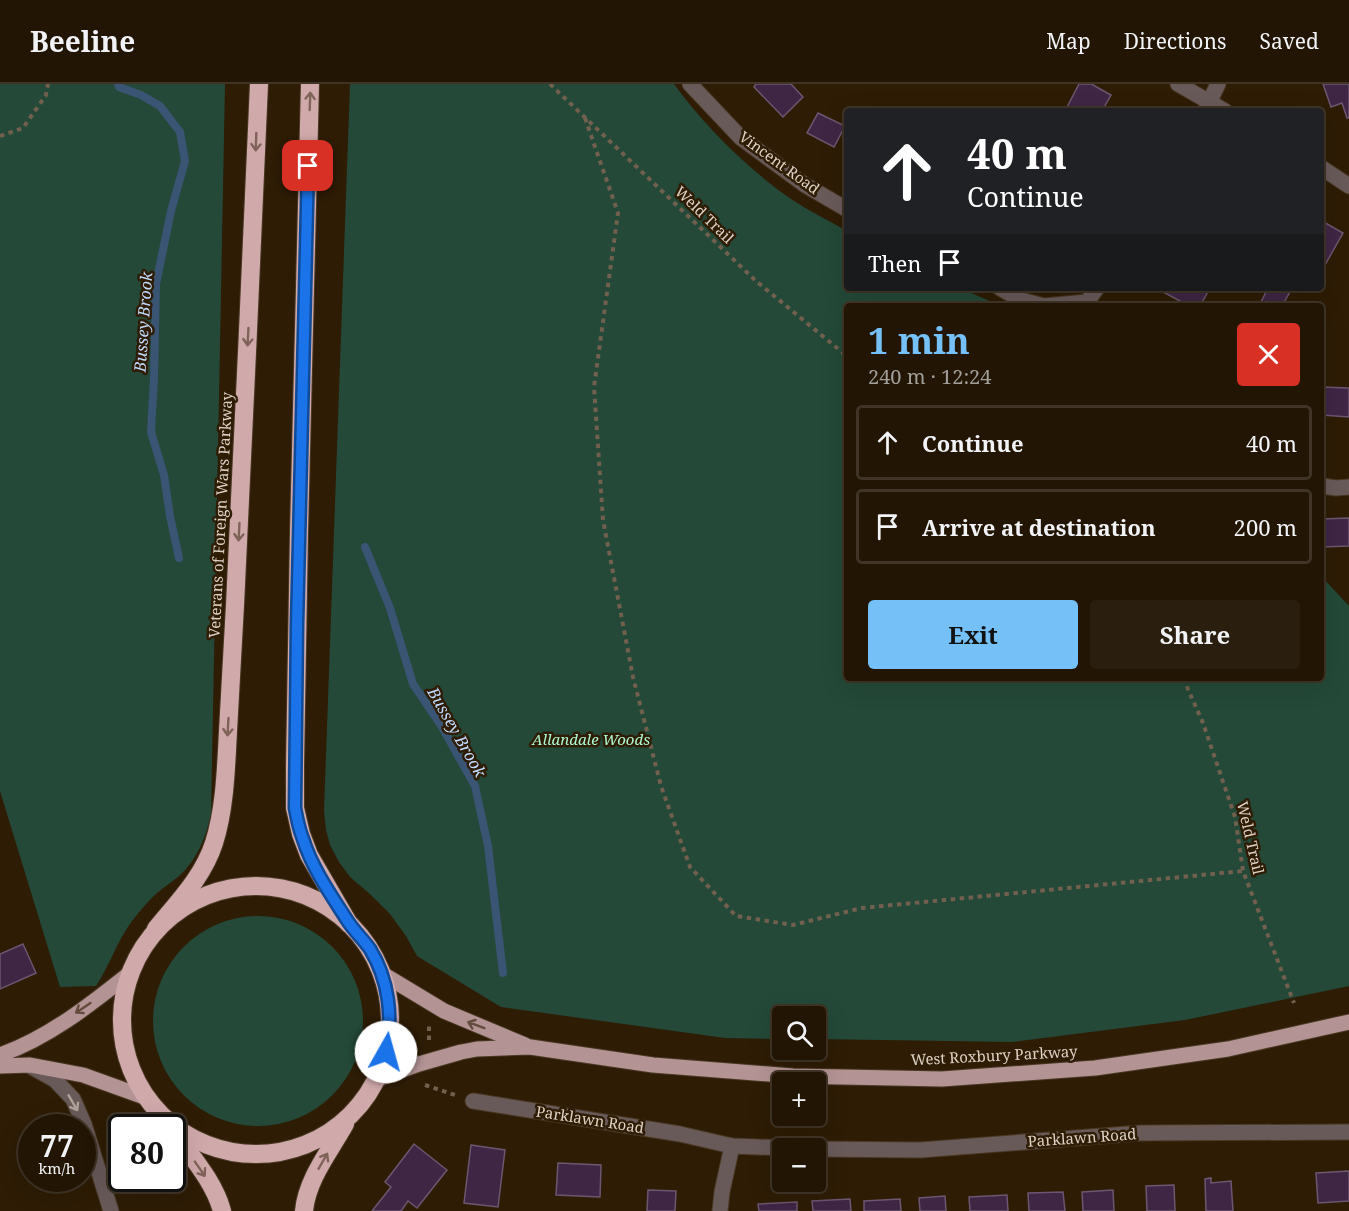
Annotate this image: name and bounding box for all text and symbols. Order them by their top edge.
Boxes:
text: Beeline [30,22,135,60]
text: Map [1046,27,1091,55]
text: Directions [1124,27,1226,55]
text: Saved [1259,27,1319,55]
one-way arrow [304,92,316,112]
text: 40 m [967,124,1067,181]
street label: Vincent Road [735,126,824,198]
one-way arrow [251,132,262,152]
icon: ahead [868,132,946,210]
pin [282,140,333,191]
icon: arrive [291,149,324,182]
text: Continue [967,178,1084,215]
street label: Weld Trail [671,181,739,248]
icon: arrive [933,246,966,279]
text: Then [868,248,921,278]
water label: Bussey Brook [128,270,158,374]
text: 1 min [868,316,970,365]
button: close [1237,323,1300,386]
one-way arrow [243,327,254,347]
text: 240 m · 12:24 [868,363,991,390]
street label: Veterans of Foreign Wars Parkway [204,391,236,638]
icon: ahead [871,426,904,459]
text: Continue [922,428,1024,458]
text: 40 m [1246,428,1297,458]
icon: arrive [871,510,904,543]
text: Arrive at destination [922,512,1156,542]
text: 200 m [1234,512,1297,542]
one-way arrow [233,522,244,542]
button: Exit [868,600,1078,669]
button: Share [1090,600,1300,669]
water label: Bussey Brook [422,682,492,782]
one-way arrow [223,716,234,736]
park label: Allandale Woods [531,729,650,749]
street label: Weld Trail [1233,799,1269,877]
one-way arrow [75,1003,92,1015]
map controls [772,1006,826,1192]
button: search [772,1006,826,1060]
one-way arrow [467,1019,486,1030]
position arrow [354,1020,418,1084]
street label: West Roxbury Parkway [910,1041,1078,1069]
button: + [772,1072,826,1126]
one-way arrow [67,1094,80,1111]
street label: Parklawn Road [535,1101,646,1137]
speed limit sign: 80 [108,1114,186,1192]
street label: Parklawn Road [1027,1123,1137,1151]
text: 77 [40,1125,74,1166]
button: − [772,1138,826,1192]
one-way arrow [318,1153,330,1170]
text: km/h [39,1158,75,1178]
one-way arrow [194,1160,206,1176]

